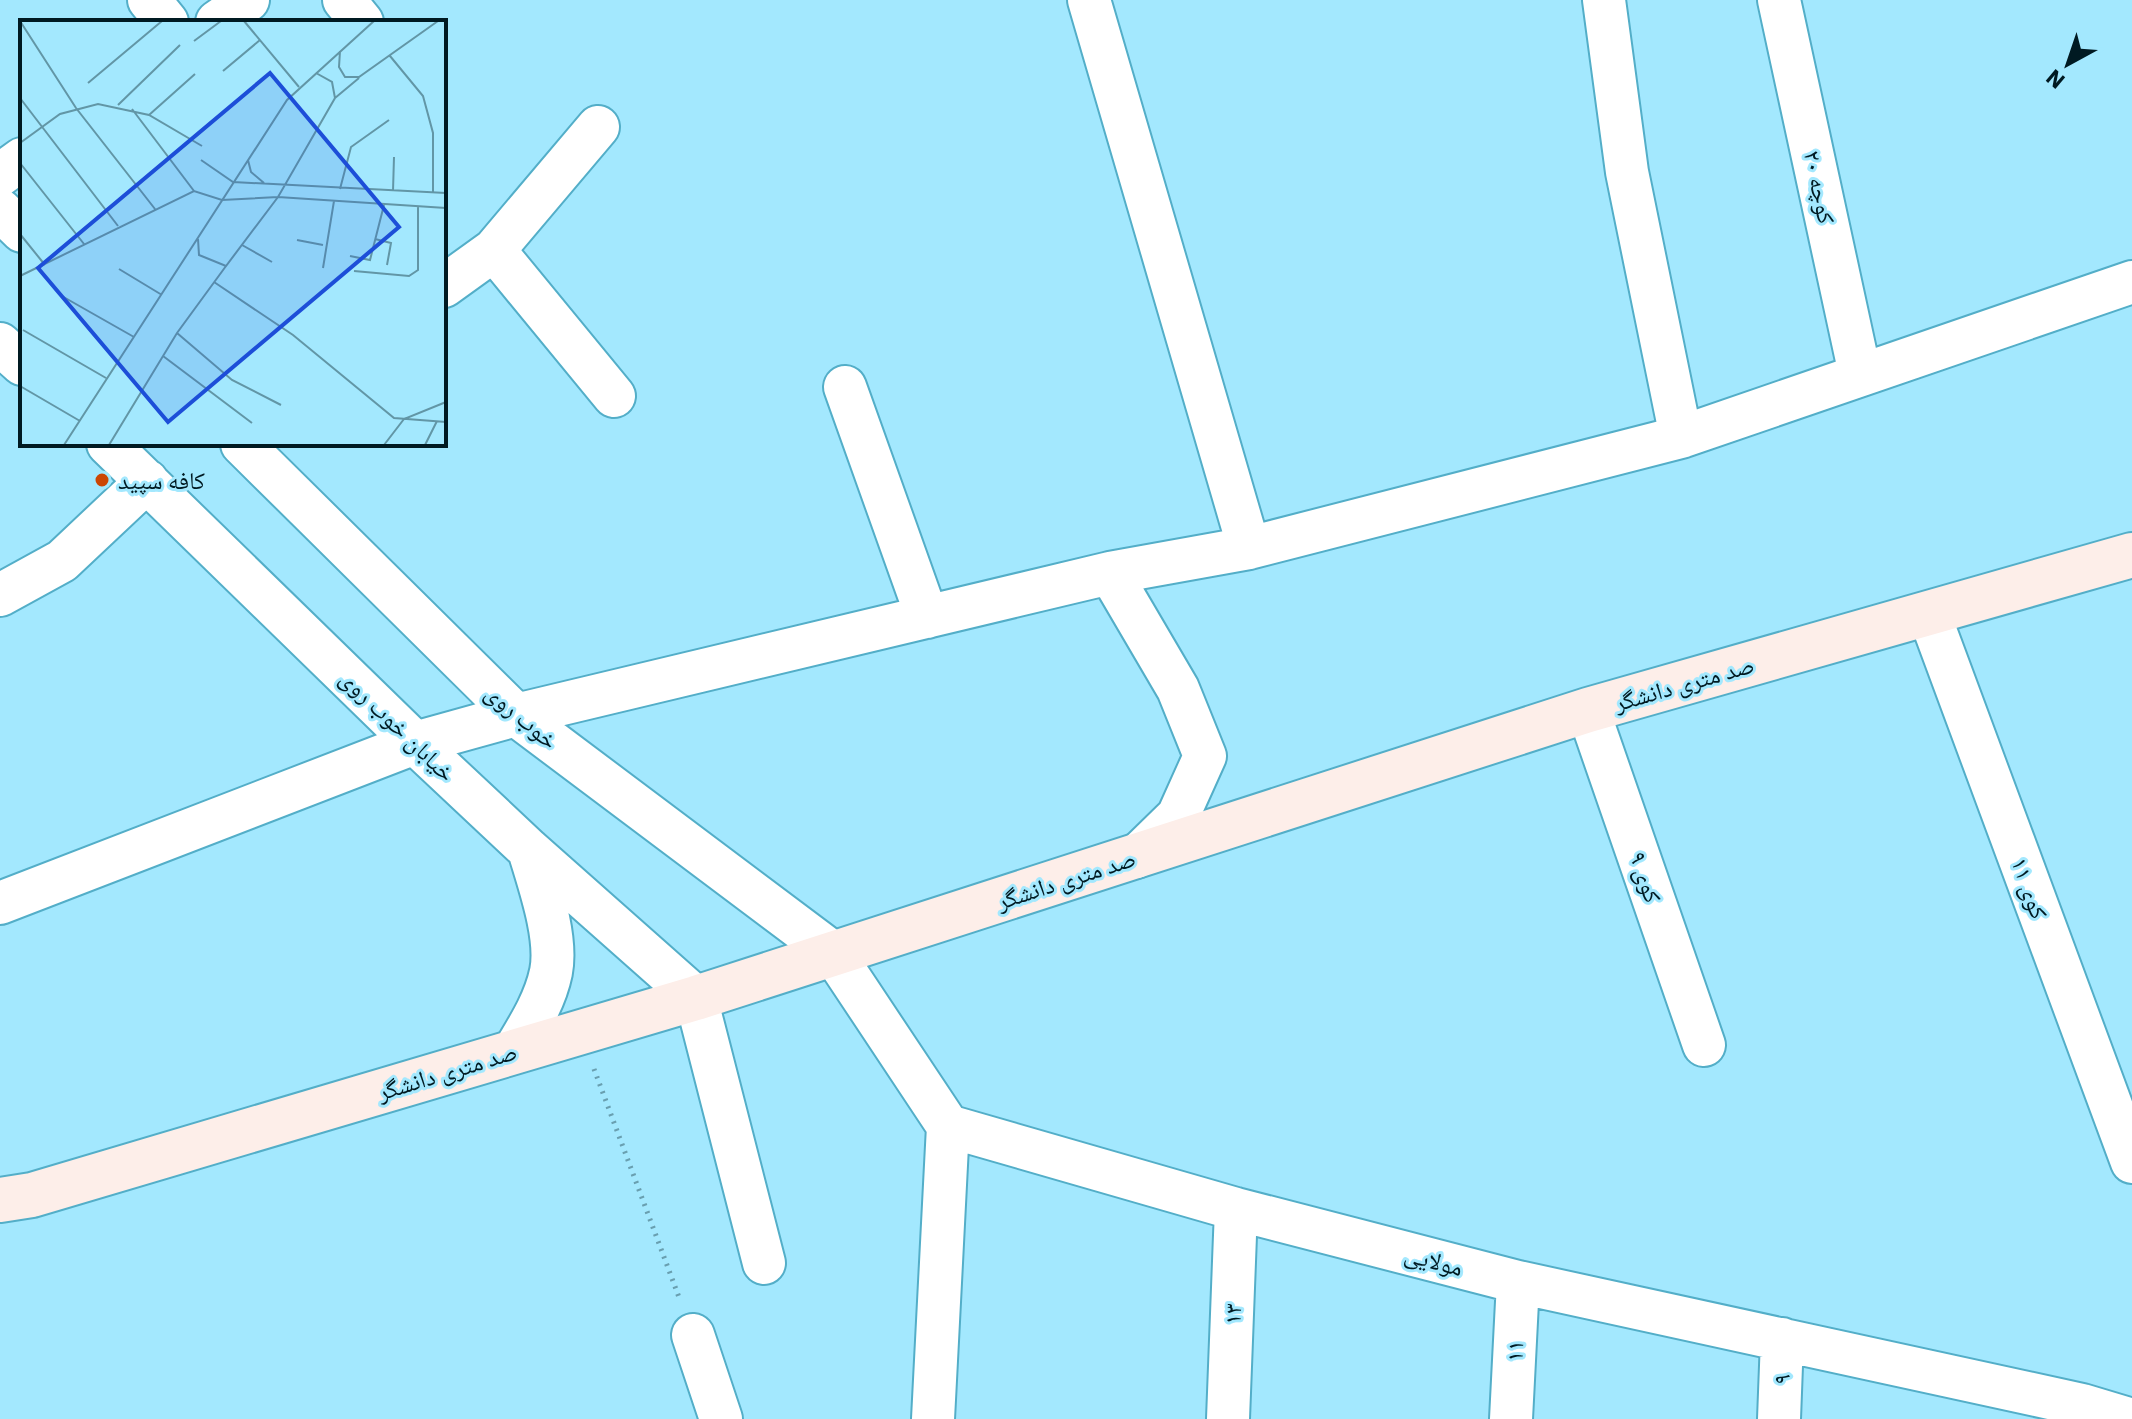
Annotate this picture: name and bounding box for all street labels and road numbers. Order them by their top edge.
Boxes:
street label: کوچە ٢٠ [1797,147,1843,227]
street label: صد متری دانشگر [1609,648,1758,719]
street label: خیابان خوب روی [334,662,462,788]
street label: خوب روی [479,676,565,756]
street label: صد متری دانشگر [991,841,1140,917]
street label: کوی ۹ [1622,847,1670,907]
street label: کوی ۱۱ [2004,853,2056,923]
street label: صد متری دانشگر [372,1035,521,1108]
street label: مولایی [1401,1237,1467,1283]
street label: ۱۳ [1216,1303,1248,1325]
street label: ۱۱ [1497,1339,1531,1363]
street label: ۹ [1765,1373,1797,1385]

